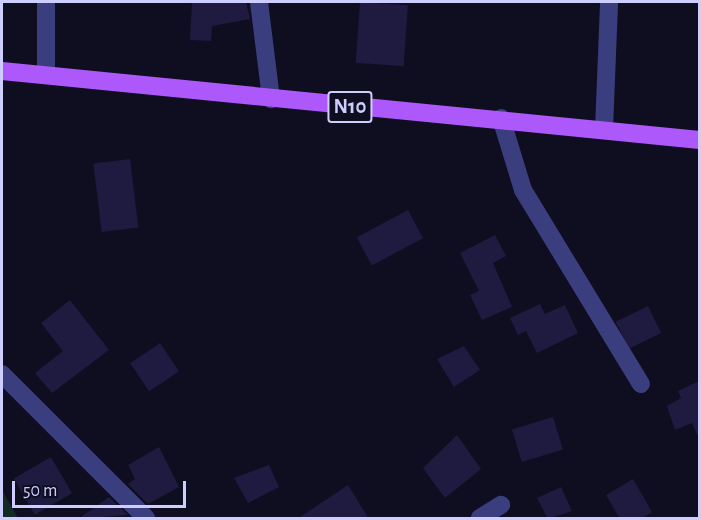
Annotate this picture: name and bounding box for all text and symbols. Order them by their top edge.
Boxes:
road number: N10 [326,89,374,125]
scale bar [15,469,189,507]
text: 50 m [23,482,57,500]

